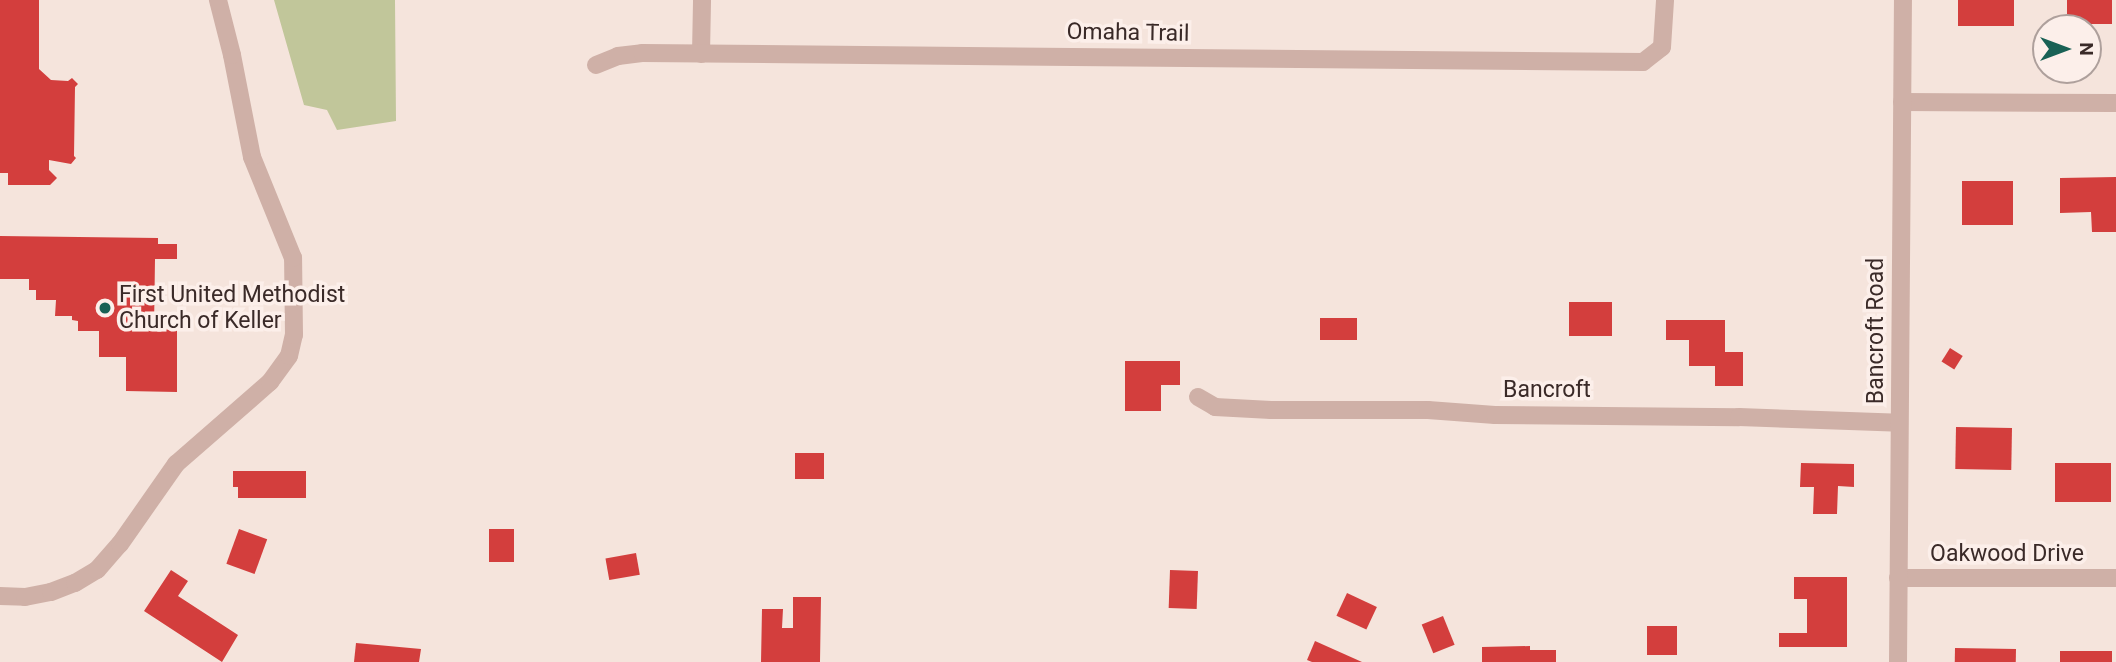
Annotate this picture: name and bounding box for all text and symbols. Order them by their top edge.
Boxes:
north arrow [2032,14,2102,84]
street label: Omaha Trail [1066,18,1190,48]
text: N [2075,42,2098,56]
street label: Bancroft Road [1862,258,1890,404]
place label: First United Methodist Church of Keller [119,281,345,335]
marker: First United Methodist Church of Keller [97,300,113,316]
street label: Bancroft [1503,376,1591,404]
street label: Oakwood Drive [1930,540,2084,568]

